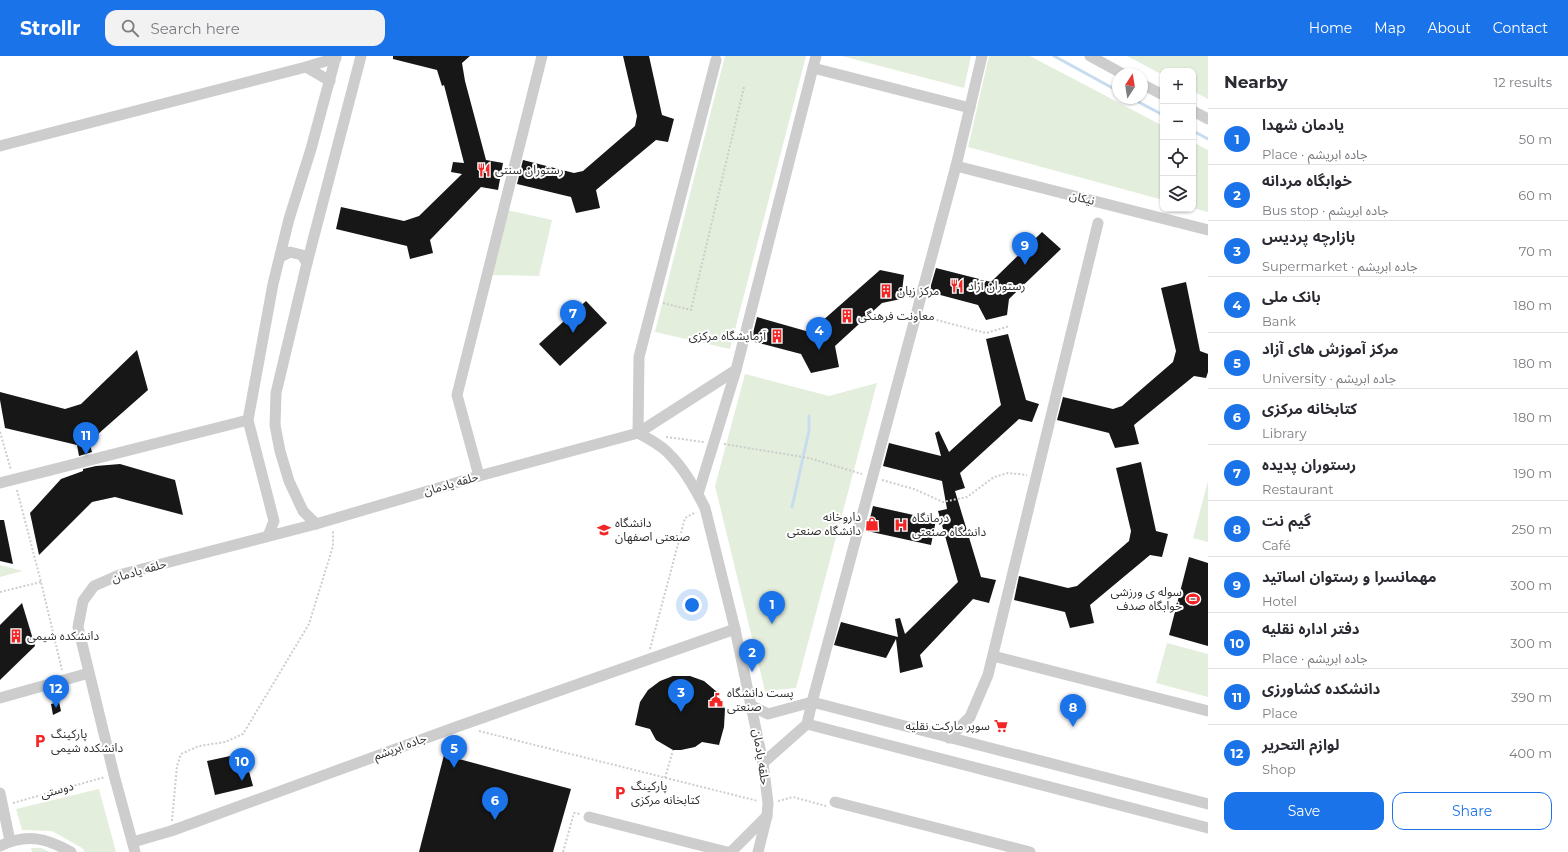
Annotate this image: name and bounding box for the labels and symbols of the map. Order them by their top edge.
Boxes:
north arrow [1112,68,1148,104]
restaurant icon: رستوران سنتی [476,162,492,178]
place label: رستوران سنتی [495,162,564,177]
street label: نیکان [1068,187,1096,208]
pin: 9 [1012,232,1038,265]
restaurant icon: رستوران آزاد [949,278,965,294]
place label: رستوران آزاد [968,278,1025,293]
building icon: مرکز زبان [878,283,894,299]
place label: مرکز زبان [897,283,939,298]
pin: 7 [560,300,586,333]
building icon: معاونت فرهنگی [839,308,855,324]
place label: معاونت فرهنگی [858,308,934,323]
pin: 4 [806,317,832,350]
place label: آزمایشگاه مرکزی [689,328,766,343]
building icon: آزمایشگاه مرکزی [769,328,785,344]
pin: 11 [73,422,99,455]
street label: حلقه یادمان [422,469,480,499]
place label: داروخانه دانشگاه صنعتی [787,509,861,538]
place label: درمانگاه دانشگاه صنعتی [912,510,986,539]
place label: دانشگاه صنعتی اصفهان [615,515,690,544]
shop icon: داروخانه دانشگاه صنعتی [864,516,880,532]
hospital icon: درمانگاه دانشگاه صنعتی [893,517,909,533]
school or university icon: دانشگاه صنعتی اصفهان [596,522,612,538]
street label: حلقه یادمان [110,556,168,586]
place label: سوله ی ورزشی خوابگاه صدف [1111,584,1182,613]
pin: 1 [759,591,785,624]
sports icon: سوله ی ورزشی خوابگاه صدف [1185,591,1201,607]
your location [682,595,702,615]
building icon: دانشکده شیمی [8,628,24,644]
place label: دانشکده شیمی [27,628,99,643]
pin: 2 [739,639,765,672]
pin: 12 [43,675,69,708]
pin: 3 [668,679,694,712]
place label: پست دانشگاه صنعتی [727,685,794,714]
public building icon: پست دانشگاه صنعتی [708,692,724,708]
pin: 8 [1060,694,1086,727]
place label: سوپر مارکت نقلیه [905,718,990,734]
supermarket icon: سوپر مارکت نقلیه [993,718,1009,734]
place label: پارکینگ دانشکده شیمی [51,726,123,755]
street label: حلقه یادمان [750,728,773,786]
street label: جاده ابریشم [371,730,429,765]
parking icon: پارکینگ دانشکده شیمی [32,733,48,749]
pin: 5 [441,735,467,768]
pin: 10 [229,748,255,781]
street label: دوستی [39,778,75,801]
place label: پارکینگ کتابخانه مرکزی [631,778,701,807]
parking icon: پارکینگ کتابخانه مرکزی [612,785,628,801]
pin: 6 [482,787,508,820]

